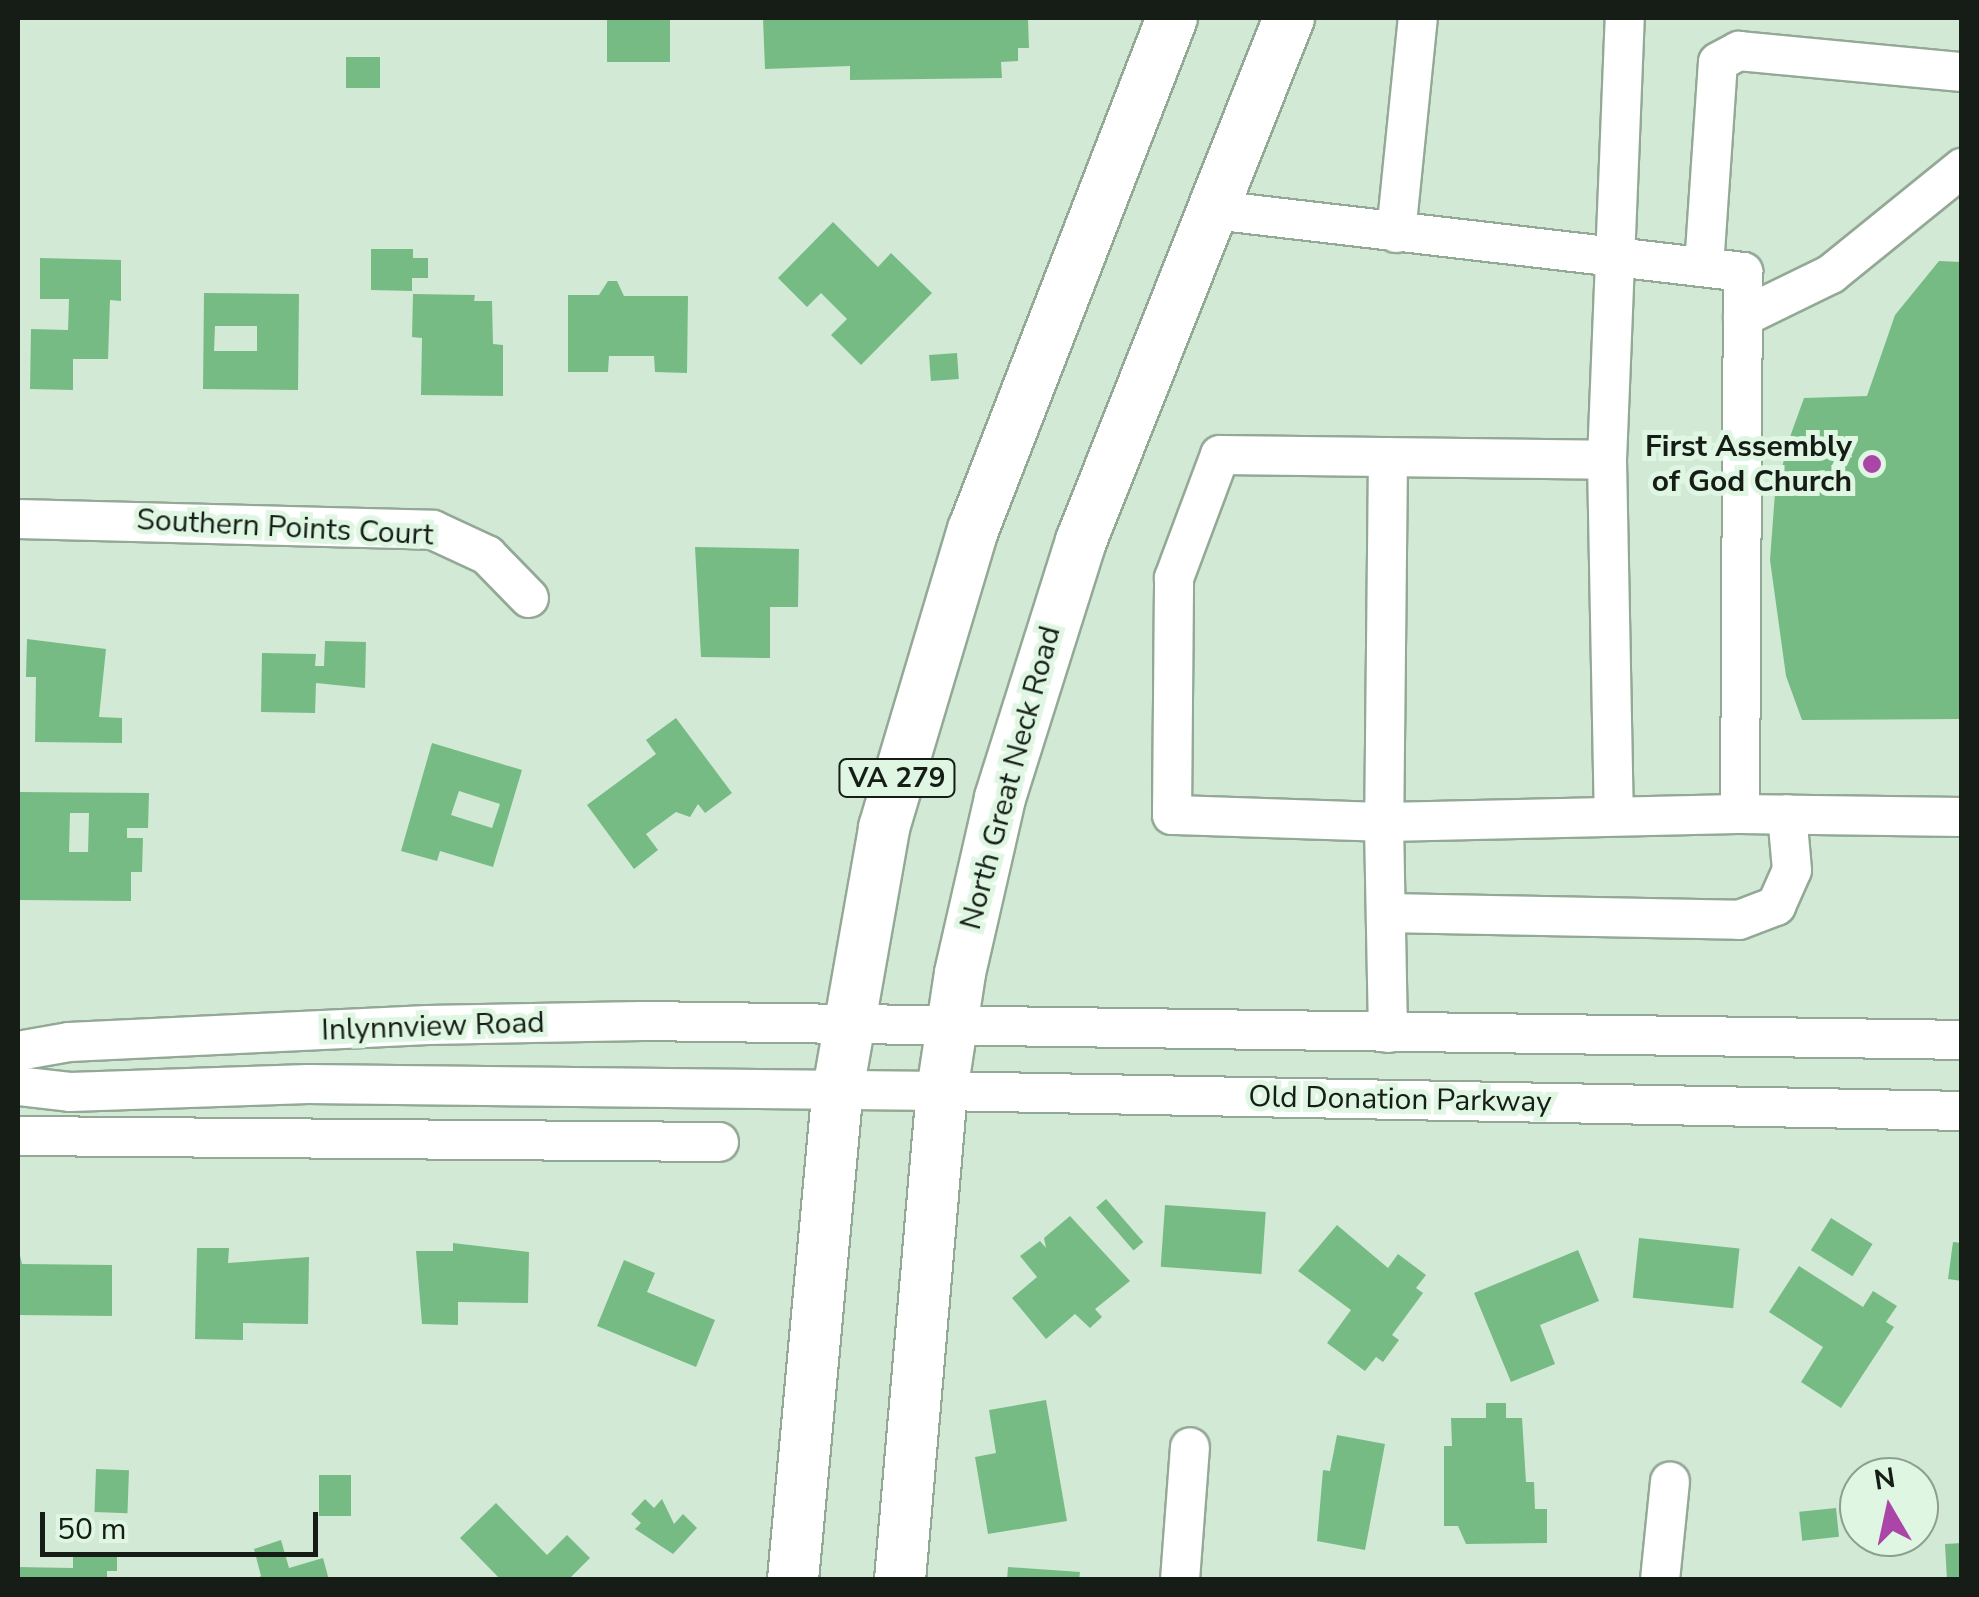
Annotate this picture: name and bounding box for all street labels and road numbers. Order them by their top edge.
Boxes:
street label: Southern Points Court [136,502,434,554]
street label: North Great Neck Road [953,622,1069,934]
road number: VA 279 [837,755,957,801]
street label: Inlynnview Road [321,1005,545,1049]
street label: Old Donation Parkway [1248,1079,1552,1121]

